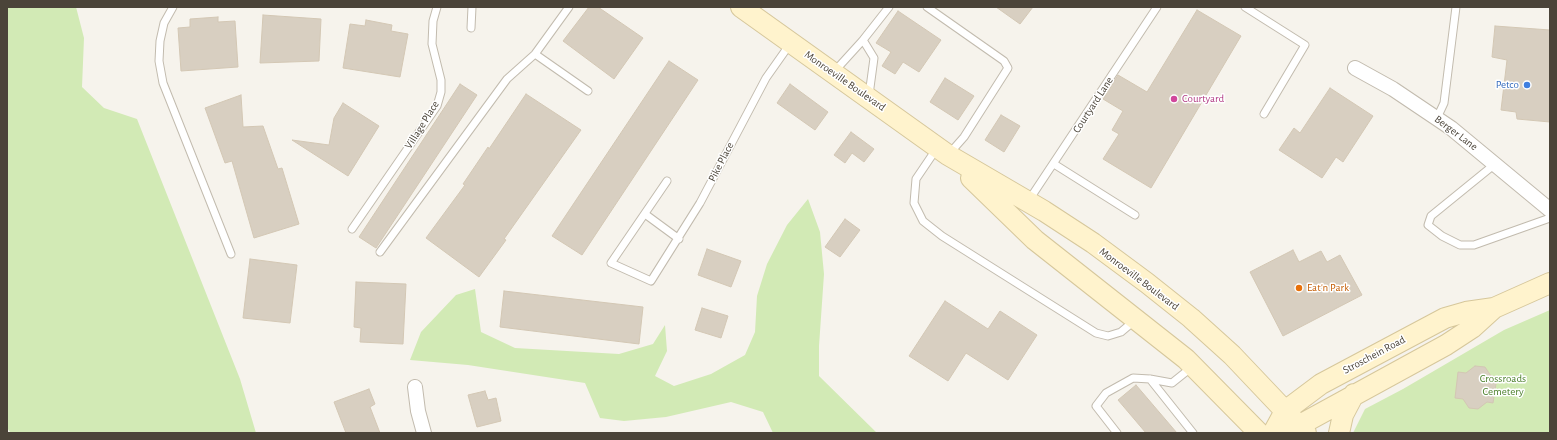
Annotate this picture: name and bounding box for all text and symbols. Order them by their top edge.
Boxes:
street label: Monroeville Boulevard [802,48,888,114]
street label: Courtyard Lane [1070,74,1116,136]
place label: Petco [1496,78,1519,92]
marker: Petco [1522,80,1532,90]
place label: Courtyard [1182,92,1224,106]
marker: Courtyard [1169,94,1179,104]
street label: Village Place [402,98,442,152]
street label: Berger Lane [1432,113,1480,153]
street label: Pike Place [705,140,737,184]
street label: Monroeville Boulevard [1097,245,1181,313]
place label: Eat'n Park [1307,281,1349,295]
marker: Eat'n Park [1294,283,1304,293]
street label: Stroschein Road [1341,333,1407,377]
park label: Crossroads Cemetery [1480,372,1526,398]

